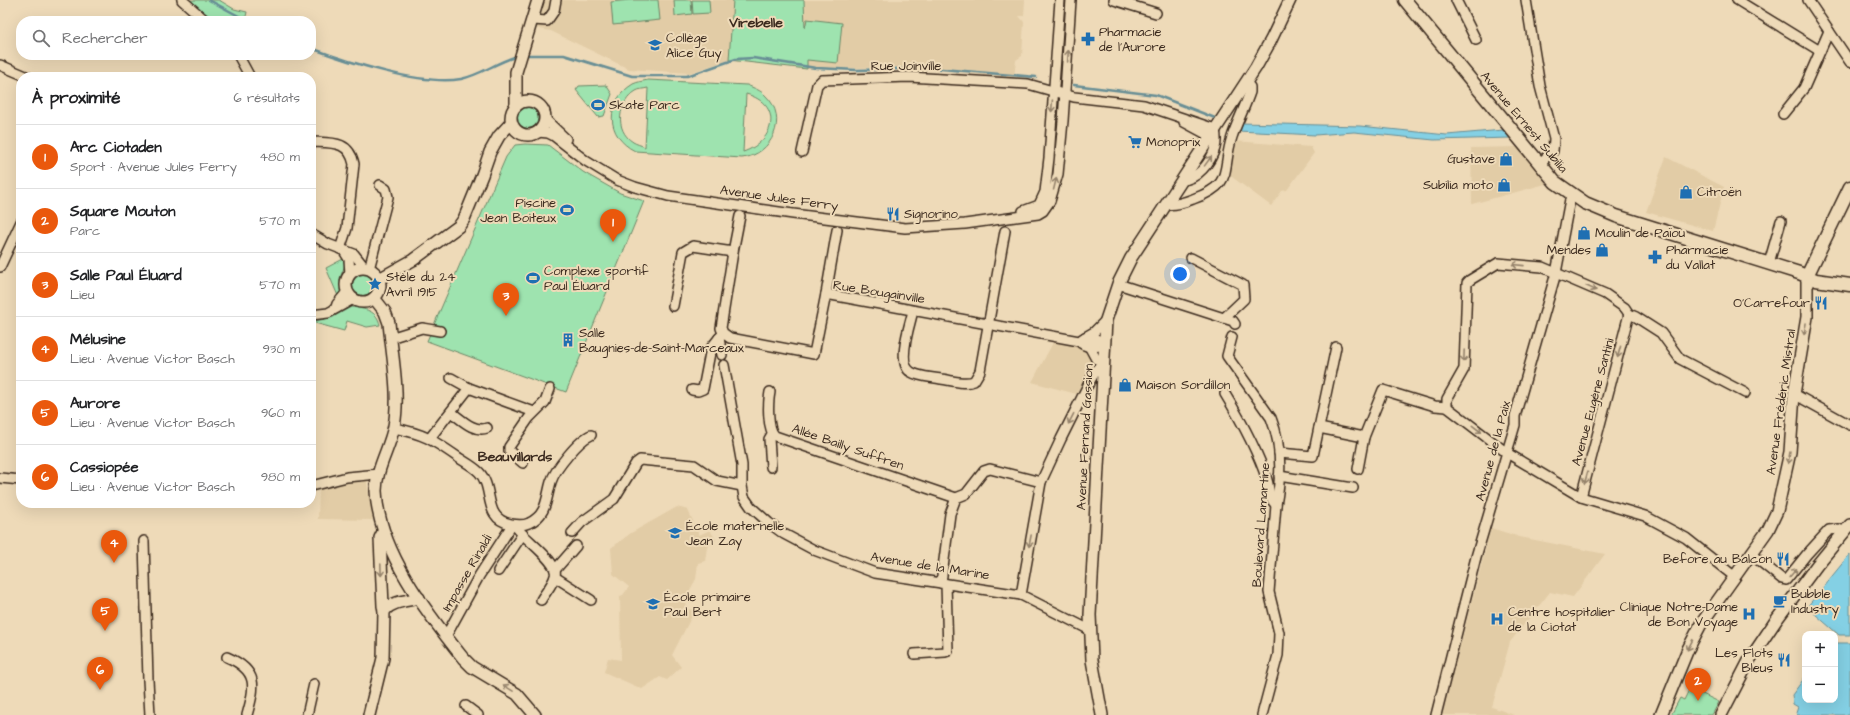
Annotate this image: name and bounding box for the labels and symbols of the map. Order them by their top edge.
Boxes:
district label: Virebelle [728,13,783,33]
place label: Pharmacie de l'Aurore [1099,23,1166,56]
place label: Collège Alice Guy [666,29,722,63]
pharmacy icon: Pharmacie de l'Aurore [1080,31,1096,47]
school or university icon: Collège Alice Guy [647,37,663,53]
one-way arrow [1064,50,1071,63]
street label: Rue Joinville [871,57,941,75]
street label: Avenue Ernest Subilia [1476,67,1572,177]
place label: Skate Parc [609,96,680,114]
sports icon: Skate Parc [590,97,606,113]
one-way arrow [1049,99,1056,112]
place label: Monoprix [1146,133,1201,151]
supermarket icon: Monoprix [1127,134,1143,150]
place label: Gustave [1447,150,1495,168]
shop icon: Gustave [1498,151,1514,167]
one-way arrow [1204,156,1212,167]
place label: Subilia moto [1423,176,1494,194]
shop icon: Subilia moto [1496,177,1512,193]
one-way arrow [1052,178,1059,191]
street label: Avenue Jules Ferry [719,181,839,216]
place label: Citroën [1697,183,1742,201]
shop icon: Citroën [1678,184,1694,200]
place label: Piscine Jean Boiteux [480,194,557,227]
sports icon: Piscine Jean Boiteux [559,202,575,218]
place label: Signorino [904,205,958,224]
restaurant icon: Signorino [885,206,901,222]
pin: 1 [600,209,626,242]
place label: Moulin de Païou [1595,224,1685,242]
shop icon: Moulin de Païou [1576,225,1592,241]
place label: Mendes [1546,241,1591,259]
place label: Pharmacie du Vallat [1666,241,1728,274]
shop icon: Mendes [1594,242,1610,258]
pharmacy icon: Pharmacie du Vallat [1647,249,1663,265]
one-way arrow [1512,261,1525,268]
place label: Complexe sportif Paul Éluard [544,262,649,295]
your location [1170,264,1190,284]
place label: Stèle du 24 Avril 1915 [386,268,456,301]
sports icon: Complexe sportif Paul Éluard [525,270,541,286]
place icon: Stèle du 24 Avril 1915 [367,276,383,292]
street label: Rue Bougainville [832,276,926,309]
pin: 3 [493,283,519,316]
one-way arrow [1585,285,1597,292]
place label: O'Carrefour [1733,294,1810,312]
restaurant icon: O'Carrefour [1813,295,1829,311]
one-way arrow [1801,322,1809,335]
place label: Salle Baugnies-de-Saint-Marceaux [579,324,745,358]
street label: Avenue Frédéric Mistral [1762,328,1800,476]
building icon: Salle Baugnies-de-Saint-Marceaux [560,332,576,348]
street label: Avenue Eugène Santini [1567,336,1620,468]
one-way arrow [1615,345,1623,358]
one-way arrow [1460,349,1468,362]
street label: Avenue Fernand Gassion [1072,363,1098,511]
place label: Maison Sordillon [1136,376,1231,394]
shop icon: Maison Sordillon [1117,377,1133,393]
street label: Avenue de la Paix [1471,398,1515,503]
one-way arrow [1067,412,1074,424]
street label: Allée Bailly Suffren [789,419,907,476]
one-way arrow [1472,425,1483,434]
district label: Beauvillards [478,447,552,467]
one-way arrow [1785,451,1793,464]
street label: Boulevard Lamartine [1248,462,1274,588]
one-way arrow [1582,471,1590,484]
place label: École maternelle Jean Zay [686,517,784,551]
school or university icon: École maternelle Jean Zay [667,525,683,541]
pin: 4 [101,530,127,563]
street label: Impasse Rinaldi [438,531,496,615]
one-way arrow [1026,534,1034,547]
street label: Avenue de la Marine [869,548,991,584]
place label: Before au Balcon [1663,550,1773,568]
restaurant icon: Before au Balcon [1775,551,1791,567]
one-way arrow [378,563,385,576]
one-way arrow [1788,568,1797,579]
place label: Bubble Industry [1791,585,1839,619]
place label: École primaire Paul Bert [664,588,751,621]
cafe icon: Bubble Industry [1772,593,1788,609]
school or university icon: École primaire Paul Bert [645,596,661,612]
pin: 5 [92,598,118,631]
place label: Clinique Notre-Dame de Bon Voyage [1620,598,1738,632]
place label: Centre hospitalier de la Ciotat [1508,603,1615,636]
hospital icon: Clinique Notre-Dame de Bon Voyage [1741,606,1757,622]
hospital icon: Centre hospitalier de la Ciotat [1489,611,1505,627]
one-way arrow [1686,638,1694,650]
place label: Les Flots Bleus [1715,644,1773,677]
restaurant icon: Les Flots Bleus [1776,652,1792,668]
pin: 6 [87,657,113,690]
pin: 2 [1685,668,1711,701]
one-way arrow [502,683,513,692]

